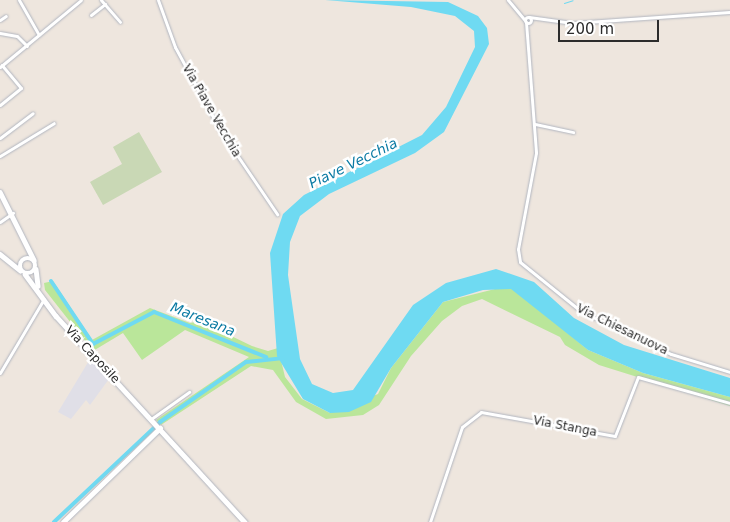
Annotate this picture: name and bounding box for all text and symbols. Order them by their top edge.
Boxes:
scale bar [560,10,661,42]
text: 200 m [566,20,614,38]
street label: Via Piave Vecchia [179,62,243,160]
water label: Piave Vecchia [306,134,400,192]
water label: Maresana [168,298,238,340]
street label: Via Chiesanuova [574,302,670,358]
street label: Via Caposile [62,323,122,387]
street label: Via Stanga [532,414,598,440]

